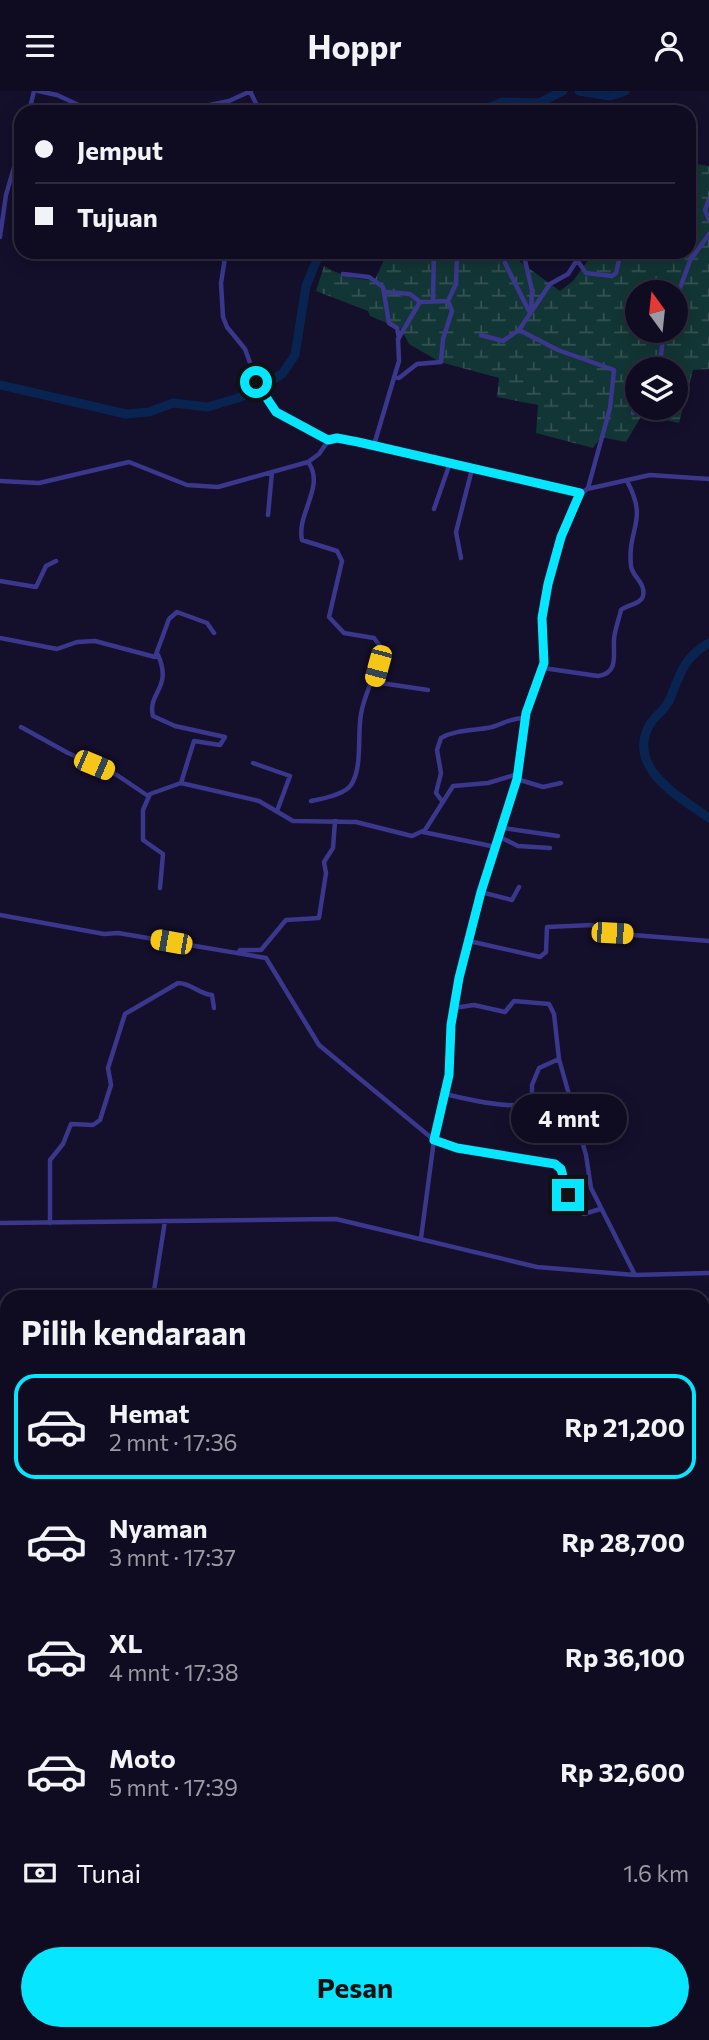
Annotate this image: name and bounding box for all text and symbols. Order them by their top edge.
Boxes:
text: Hoppr [307,26,402,66]
icon: menu [21,27,59,65]
icon: person [650,27,688,65]
text: Jemput [77,134,163,165]
text: Tujuan [77,201,158,232]
north arrow [625,280,688,343]
map controls [625,280,688,420]
button: layers [625,357,688,420]
route start [240,366,272,398]
car [363,643,394,689]
car [71,747,118,783]
car [591,921,634,945]
car [149,928,194,956]
callout: 4 mnt [510,1093,626,1143]
text: 4 mnt [538,1104,600,1132]
route end [552,1179,584,1211]
text: Pilih kendaraan [21,1312,247,1352]
icon: car [25,1395,88,1458]
text: Hemat [109,1397,190,1428]
text: Rp 21,200 [564,1411,685,1442]
text: 2 mnt · 17:36 [109,1428,238,1456]
icon: car [25,1510,88,1573]
text: Nyaman [109,1512,208,1543]
text: Rp 28,700 [561,1526,685,1557]
text: 3 mnt · 17:37 [109,1543,236,1571]
icon: car [25,1625,88,1688]
text: XL [109,1627,143,1658]
text: Rp 36,100 [565,1641,685,1672]
text: 4 mnt · 17:38 [109,1658,239,1686]
icon: car [25,1740,88,1803]
text: Moto [109,1742,176,1773]
text: Rp 32,600 [560,1756,685,1787]
text: 5 mnt · 17:39 [109,1773,238,1801]
icon: cash [21,1854,59,1892]
text: Tunai [77,1857,141,1888]
text: 1.6 km [623,1859,689,1887]
button: Pesan [21,1947,689,2027]

